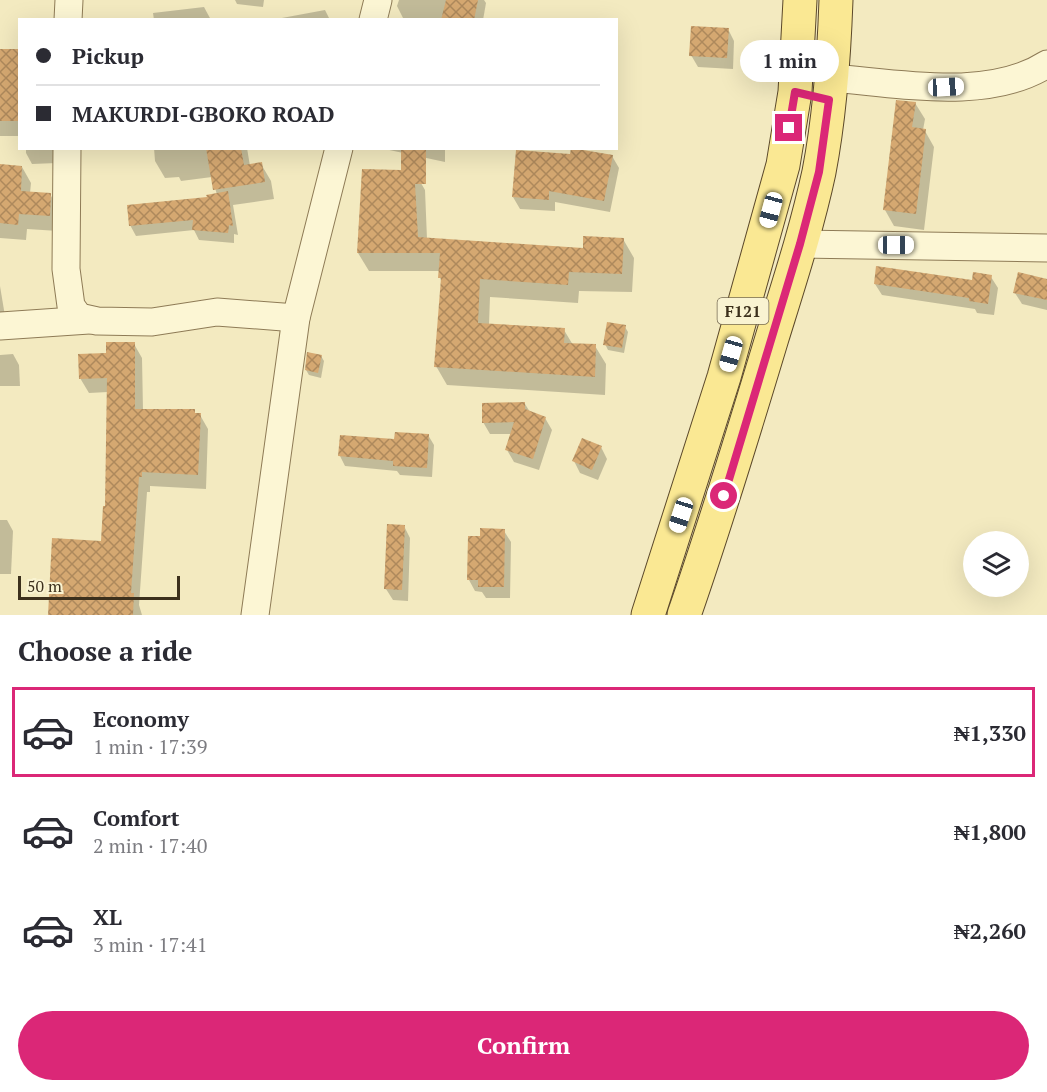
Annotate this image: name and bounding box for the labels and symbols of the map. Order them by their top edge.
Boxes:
callout: 1 min [740,41,838,83]
car [928,77,964,97]
route end [775,114,802,141]
car [758,190,784,230]
car [878,236,914,254]
road number: F121 [718,298,768,324]
car [717,334,745,374]
route start [710,482,737,509]
car [667,495,695,535]
scale bar [18,573,180,600]

